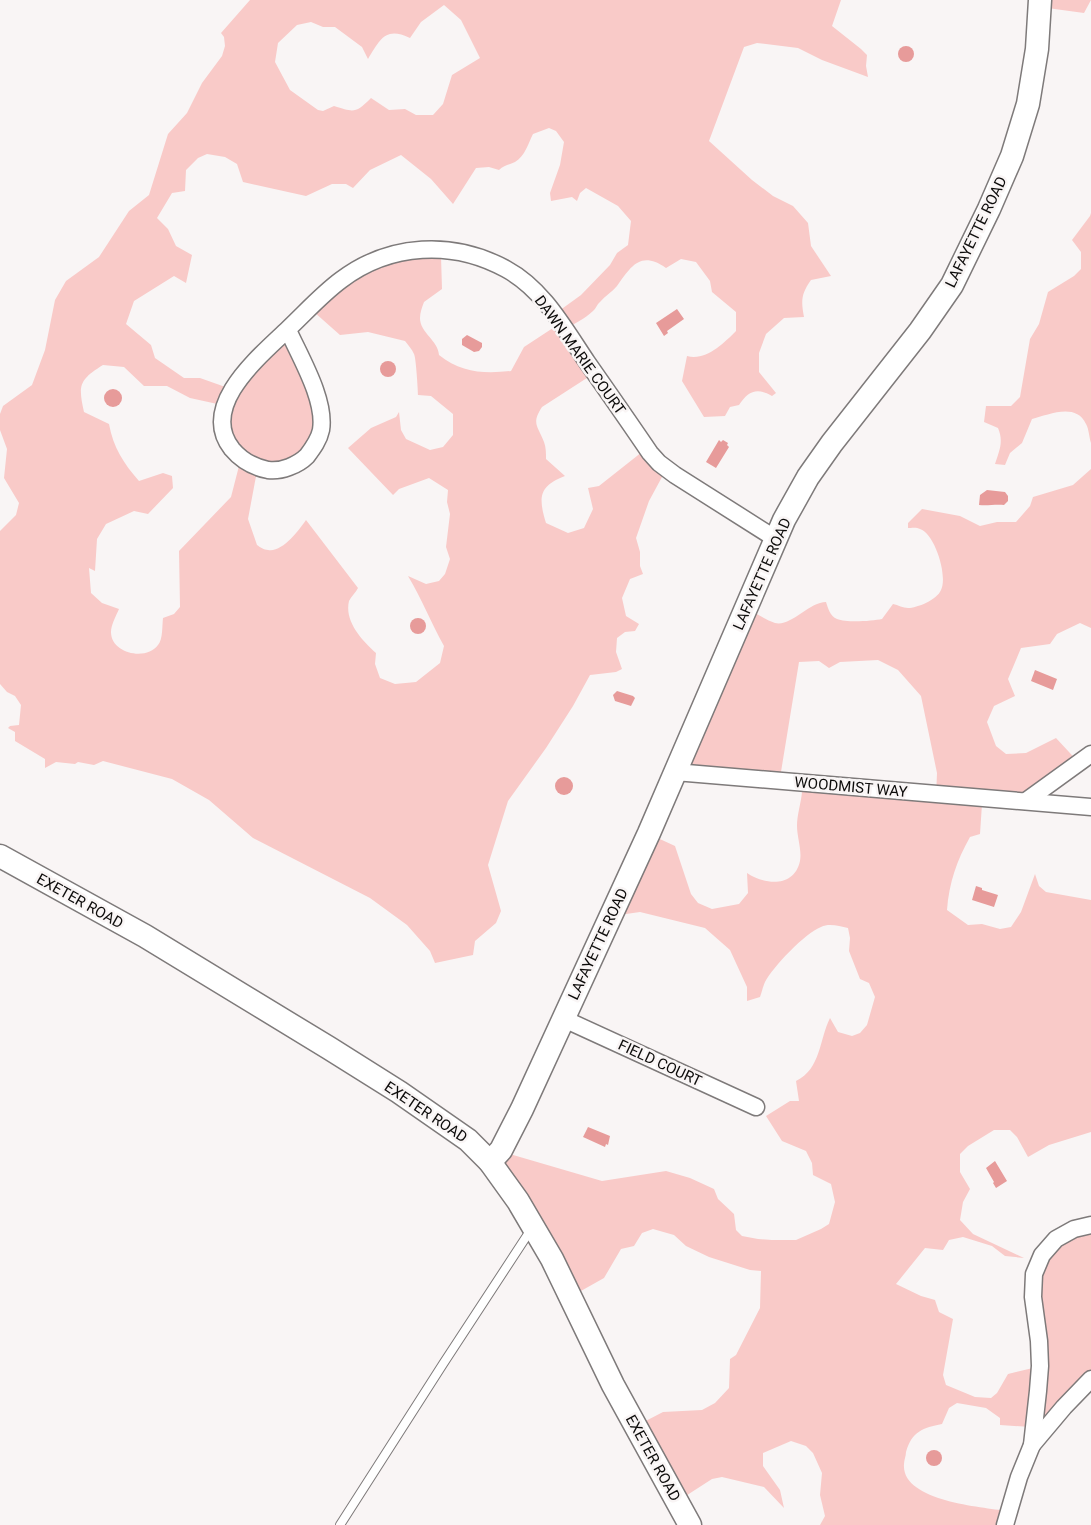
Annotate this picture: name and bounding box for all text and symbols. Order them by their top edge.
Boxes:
street label: LAFAYETTE ROAD [941,174,1011,290]
street label: DAWN MARIE COURT [531,292,629,418]
street label: LAFAYETTE ROAD [729,515,795,633]
street label: WOODMIST WAY [794,773,908,801]
street label: EXETER ROAD [34,870,126,932]
street label: LAFAYETTE ROAD [564,885,632,1003]
street label: FIELD COURT [615,1036,705,1090]
street label: EXETER ROAD [381,1078,471,1146]
street label: EXETER ROAD [622,1412,684,1504]

